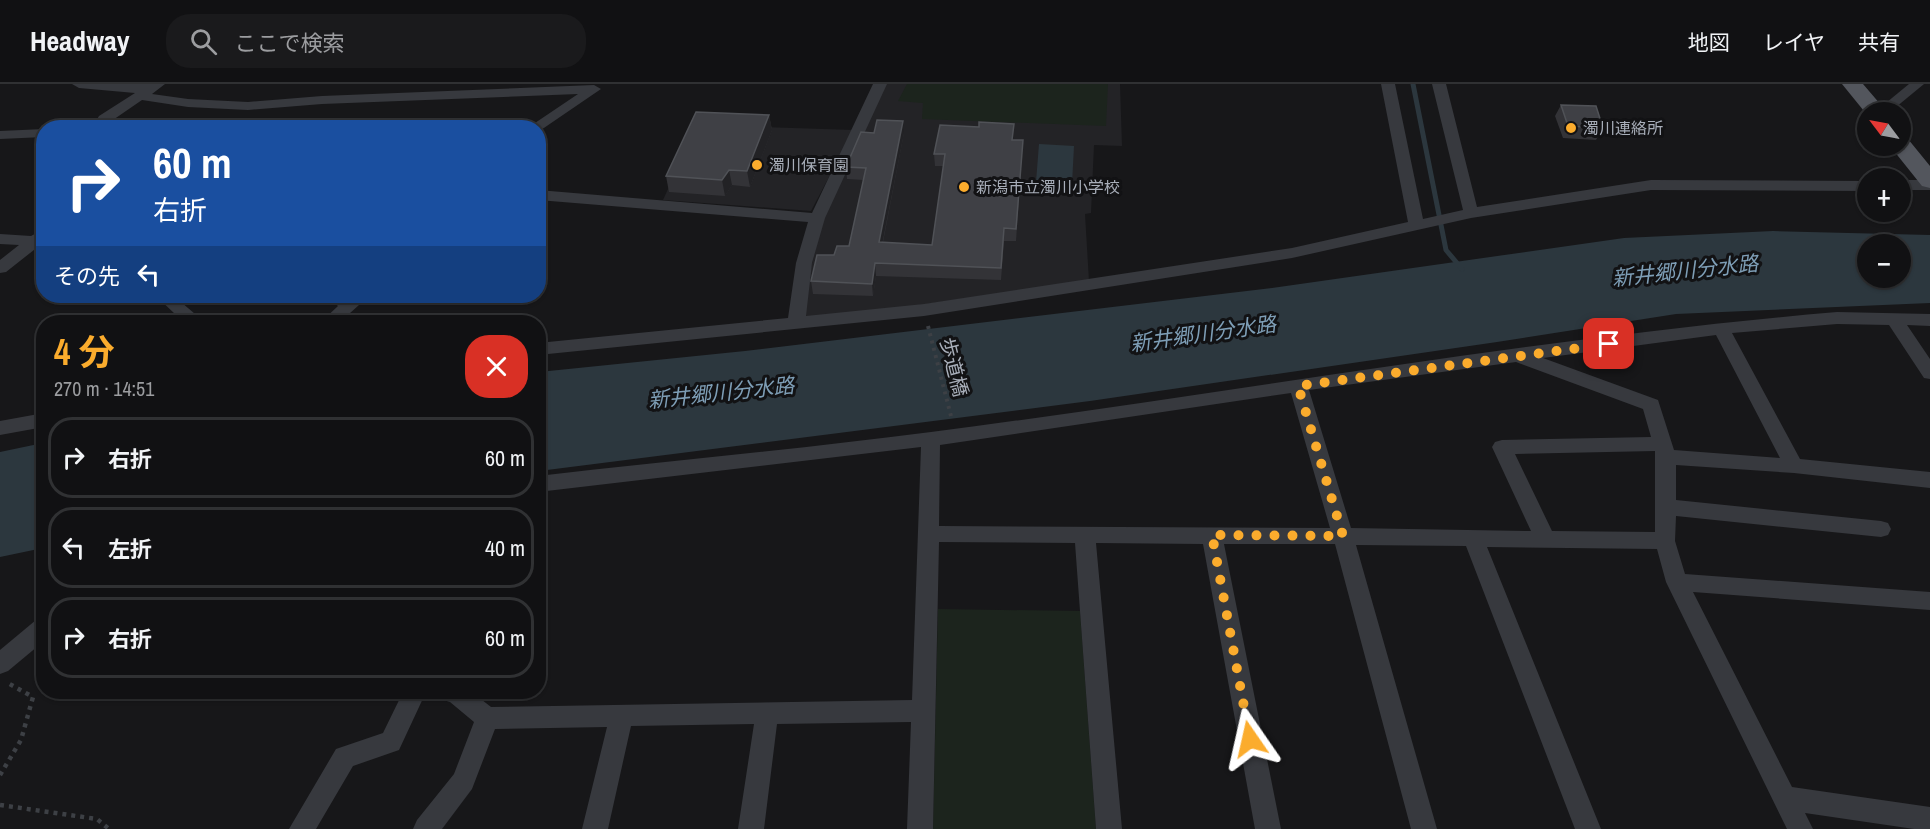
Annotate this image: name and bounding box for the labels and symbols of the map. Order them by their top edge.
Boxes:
north arrow [1857,102,1911,156]
place label: 濁川連絡所 [1583,117,1663,139]
marker: 濁川連絡所 [1564,121,1578,135]
place label: 濁川保育園 [769,154,849,176]
marker: 濁川保育園 [750,158,764,172]
place label: 新潟市立濁川小学校 [976,176,1120,198]
marker: 新潟市立濁川小学校 [957,180,971,194]
water label: 新井郷川分水路 [1610,248,1762,293]
water label: 新井郷川分水路 [1128,309,1280,358]
pin [1583,318,1634,369]
street label: 歩道橋 [934,335,975,399]
water label: 新井郷川分水路 [646,370,798,415]
position arrow [1218,707,1282,771]

